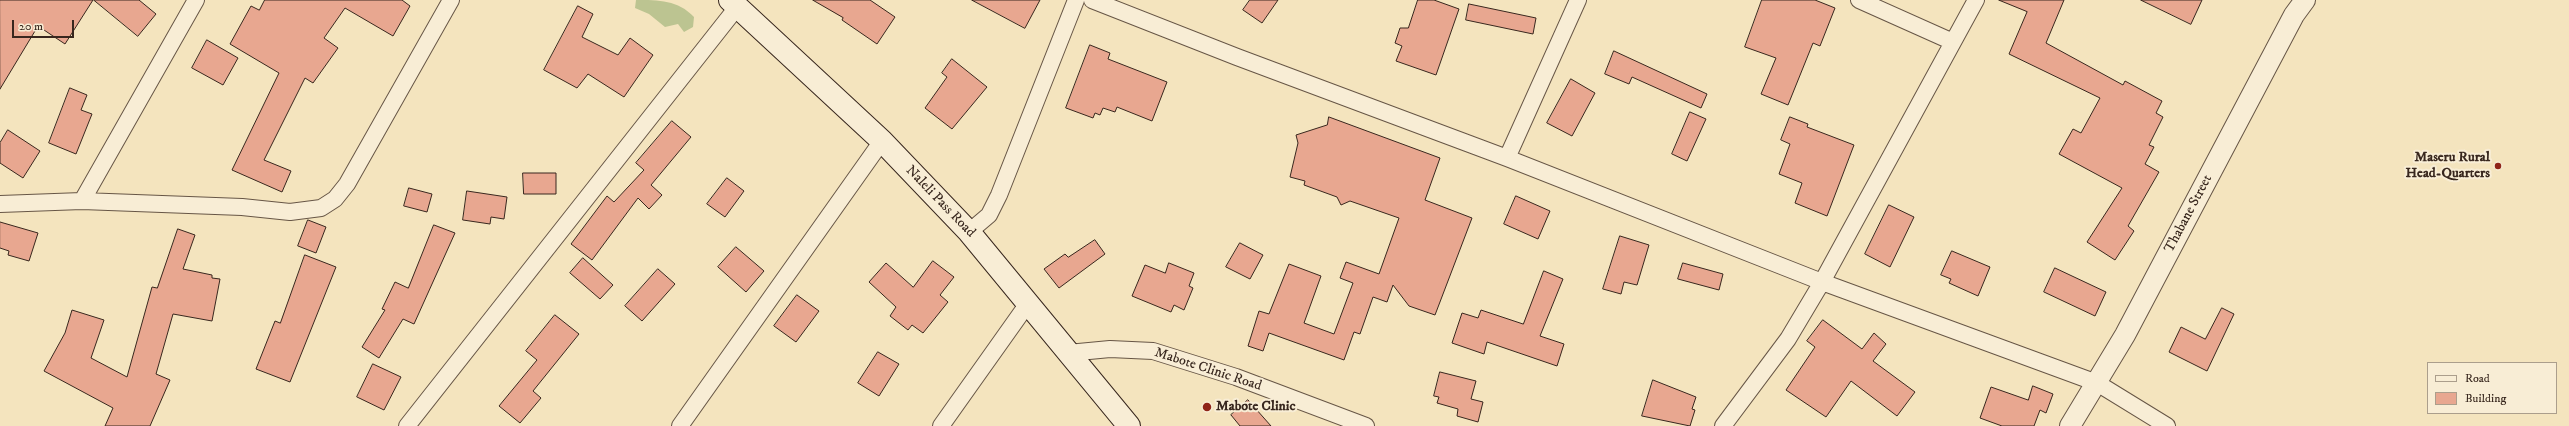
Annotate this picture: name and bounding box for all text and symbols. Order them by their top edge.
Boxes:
scale bar [14,12,76,38]
text: 20 m [19,19,43,34]
place label: Maseru Rural Head-Quarters [2406,150,2490,182]
marker: Maseru Rural Head-Quarters [2493,161,2503,171]
street label: Naleli Pass Road [902,163,978,241]
street label: Thabane Street [2161,172,2217,256]
street label: Mabote Clinic Road [1152,345,1264,395]
legend [2427,362,2557,414]
text: Road [2465,371,2490,386]
text: Building [2465,391,2506,406]
place label: Mabote Clinic [1216,399,1295,415]
marker: Mabote Clinic [1201,401,1213,413]

